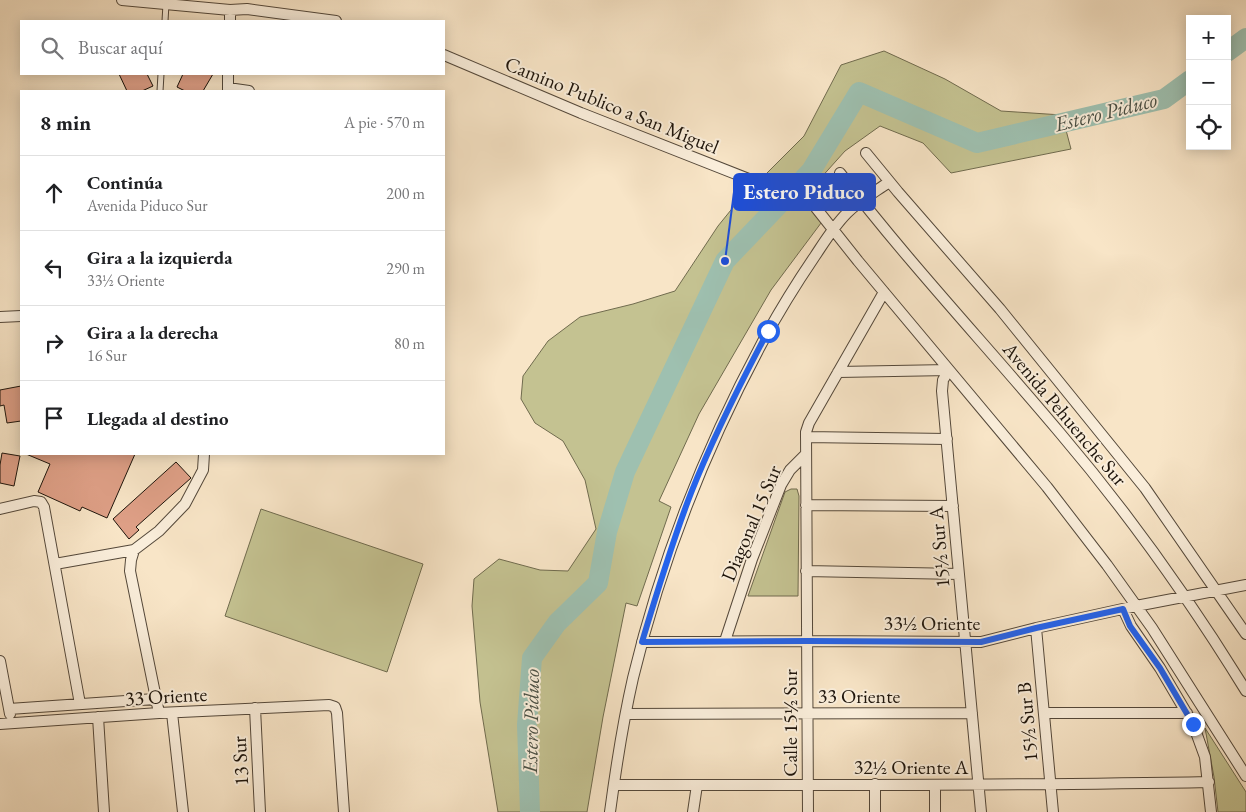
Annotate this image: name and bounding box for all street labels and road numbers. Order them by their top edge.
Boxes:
street label: Camino Publico a San Miguel [501,50,723,160]
street label: Avenida Pehuenche Sur [997,336,1133,491]
street label: Diagonal 15 Sur [715,461,787,585]
street label: 15½ Sur A [922,505,956,589]
street label: 33½ Oriente [884,610,981,636]
street label: Calle 15½ Sur [777,669,803,777]
street label: 33 Oriente [124,681,208,711]
street label: 15½ Sur B [1011,681,1043,763]
street label: 33 Oriente [818,683,900,709]
street label: 13 Sur [226,735,254,787]
street label: 32½ Oriente A [854,754,968,780]

